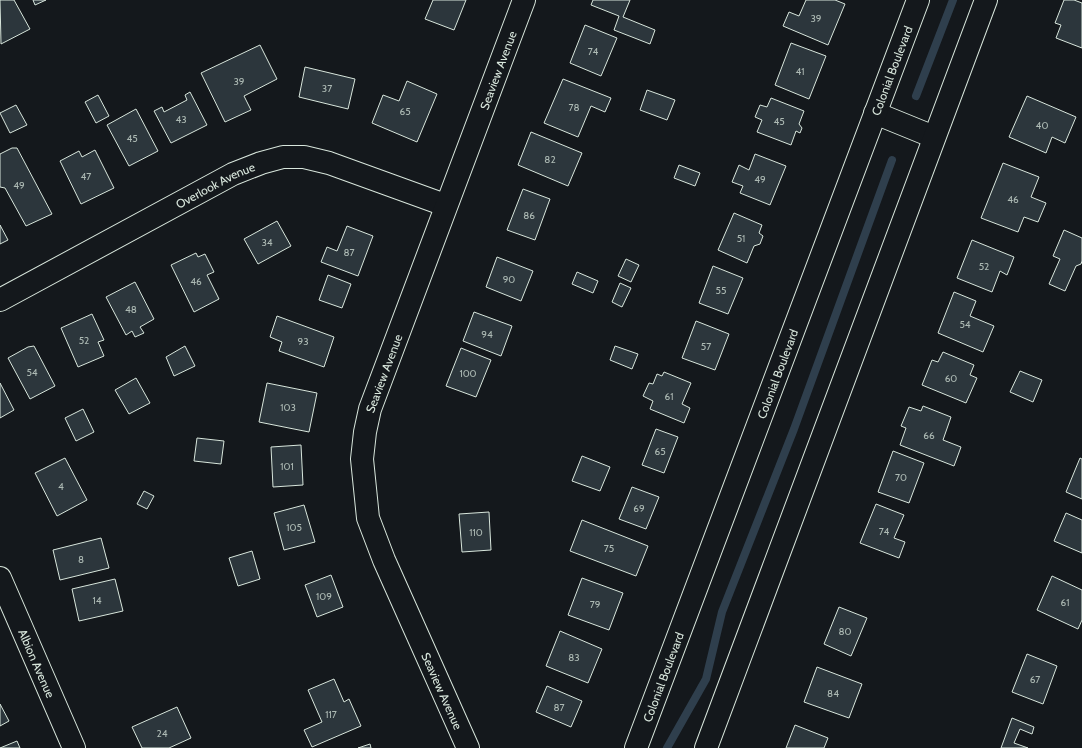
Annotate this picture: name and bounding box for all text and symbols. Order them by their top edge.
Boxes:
house number: 39 [810,12,822,25]
street label: Colonial Boulevard [868,24,915,117]
street label: Seaview Avenue [476,29,519,112]
house number: 74 [588,45,598,58]
house number: 41 [795,65,805,78]
house number: 39 [233,75,245,88]
house number: 37 [322,82,332,95]
house number: 78 [568,101,580,114]
house number: 65 [399,105,411,118]
house number: 43 [175,113,187,126]
house number: 45 [773,115,785,128]
house number: 40 [1036,119,1048,132]
house number: 45 [126,132,138,145]
house number: 82 [544,153,556,166]
street label: Overlook Avenue [173,159,257,211]
house number: 47 [81,170,91,183]
house number: 49 [754,173,766,186]
house number: 49 [13,179,25,192]
house number: 46 [1007,193,1019,206]
house number: 86 [523,209,535,222]
house number: 51 [737,232,745,245]
house number: 34 [261,236,273,249]
house number: 87 [343,246,355,259]
house number: 52 [979,260,989,273]
house number: 90 [503,273,515,286]
house number: 46 [190,275,202,288]
house number: 55 [716,284,726,297]
house number: 48 [125,303,137,316]
house number: 54 [959,318,971,331]
street label: Colonial Boulevard [753,327,801,421]
house number: 94 [481,328,493,341]
street label: Seaview Avenue [362,332,405,415]
house number: 52 [79,334,89,347]
house number: 93 [297,335,309,348]
house number: 57 [701,340,711,353]
house number: 54 [26,366,38,379]
house number: 100 [459,367,477,380]
house number: 60 [945,372,957,385]
house number: 61 [665,390,673,403]
house number: 103 [280,401,296,414]
house number: 66 [923,429,935,442]
house number: 65 [654,445,666,458]
house number: 101 [280,460,294,473]
house number: 70 [895,471,907,484]
house number: 4 [58,480,64,493]
house number: 69 [633,502,645,515]
house number: 105 [286,521,302,534]
house number: 74 [879,525,889,538]
house number: 110 [469,526,483,539]
house number: 75 [604,542,614,555]
house number: 8 [78,553,84,566]
house number: 109 [316,590,332,603]
house number: 14 [92,594,102,607]
house number: 61 [1061,596,1069,609]
house number: 79 [590,598,601,611]
house number: 80 [838,625,852,638]
street label: Albion Avenue [16,627,59,700]
street label: Colonial Boulevard [639,630,687,724]
street label: Seaview Avenue [418,650,466,732]
house number: 83 [568,651,580,664]
house number: 67 [1030,673,1040,686]
house number: 84 [827,687,839,700]
house number: 87 [553,701,565,714]
house number: 117 [325,708,337,721]
house number: 24 [156,727,168,740]

